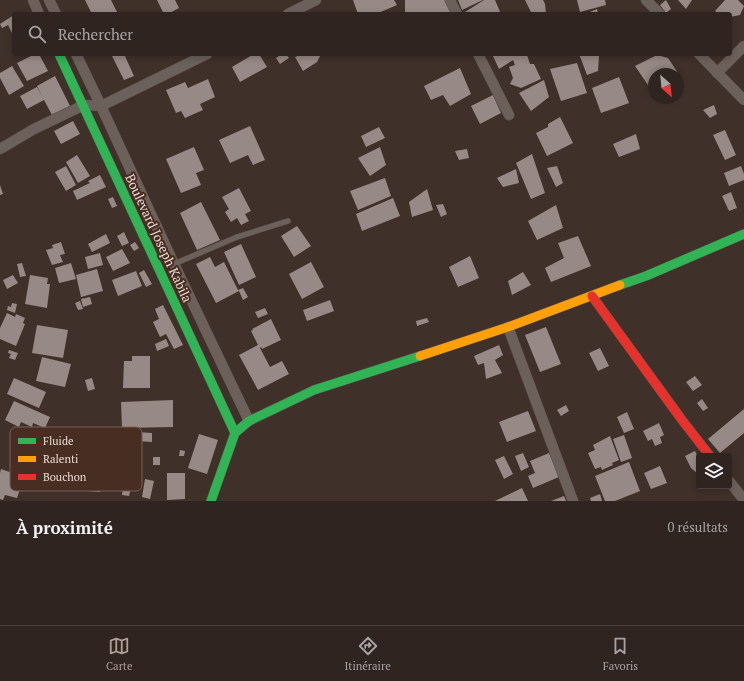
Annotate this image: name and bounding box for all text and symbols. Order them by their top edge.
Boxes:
search box [12,12,732,56]
icon: search [26,23,48,45]
text: Rechercher [58,24,133,44]
north arrow [648,68,684,104]
street label: Boulevard Joseph Kabila [121,171,197,306]
legend [10,427,142,491]
text: Fluide [43,434,74,448]
text: Ralenti [43,452,78,466]
map controls [696,453,732,489]
button: layers [696,453,732,489]
text: Bouchon [43,470,87,484]
text: À proximité [16,516,113,539]
text: 0 résultats [668,518,728,536]
tab: Carte [106,635,132,673]
tab: Itinéraire [344,635,391,673]
tab: Favoris [603,635,638,673]

